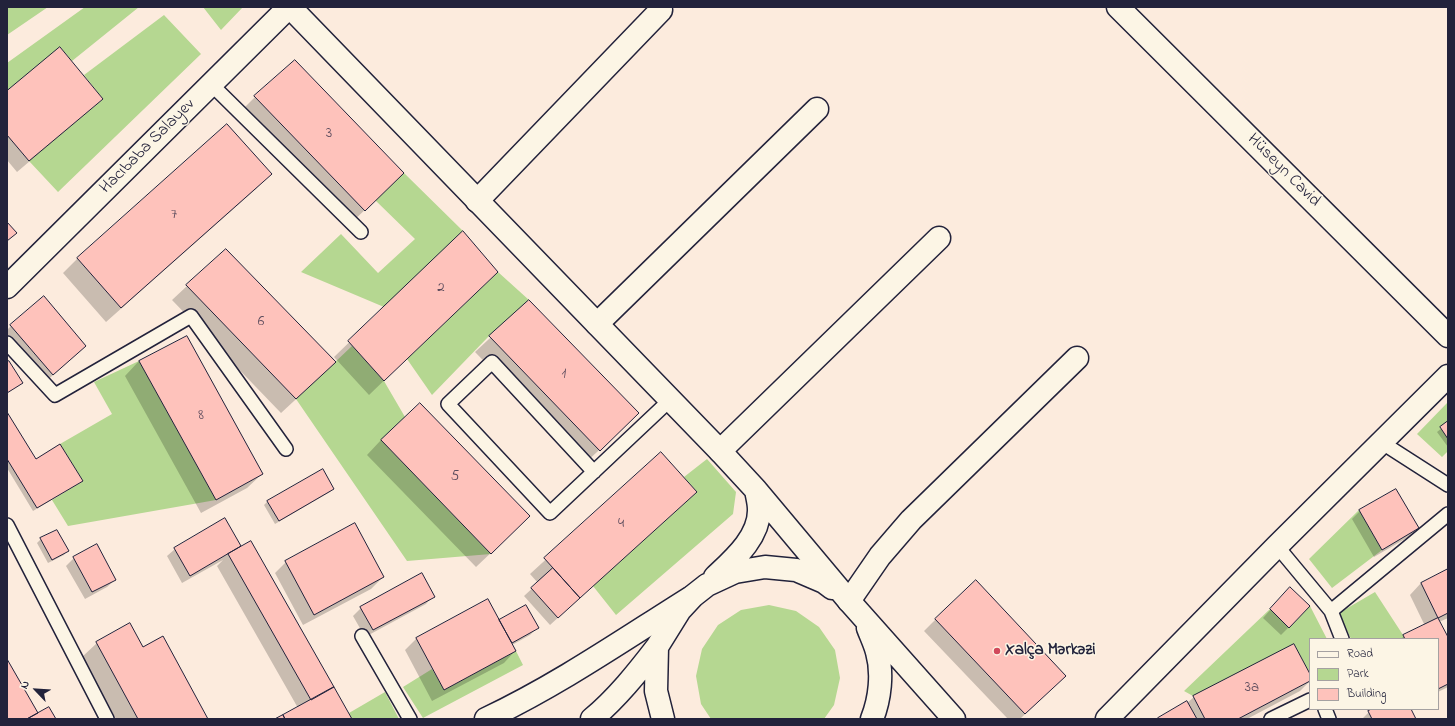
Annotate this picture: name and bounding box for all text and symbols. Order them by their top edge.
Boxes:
street label: Hacıbaba Salayev [96,95,200,199]
house number: 3 [326,126,332,144]
street label: Hüseyn Cavid [1242,130,1324,212]
house number: 7 [171,207,177,225]
house number: 2 [437,280,445,298]
house number: 6 [258,314,264,332]
house number: 1 [562,366,566,384]
house number: 8 [198,408,204,426]
house number: 5 [451,469,459,487]
house number: 4 [618,516,624,534]
legend [1309,638,1439,710]
place label: Xalça Mərkəzi [1005,641,1096,661]
text: Road [1347,645,1373,663]
marker: Xalça Mərkəzi [992,646,1002,656]
text: Park [1347,665,1369,683]
north arrow [16,670,56,710]
text: N [16,678,34,692]
house number: 3a [1245,680,1259,698]
text: Building [1347,685,1386,703]

